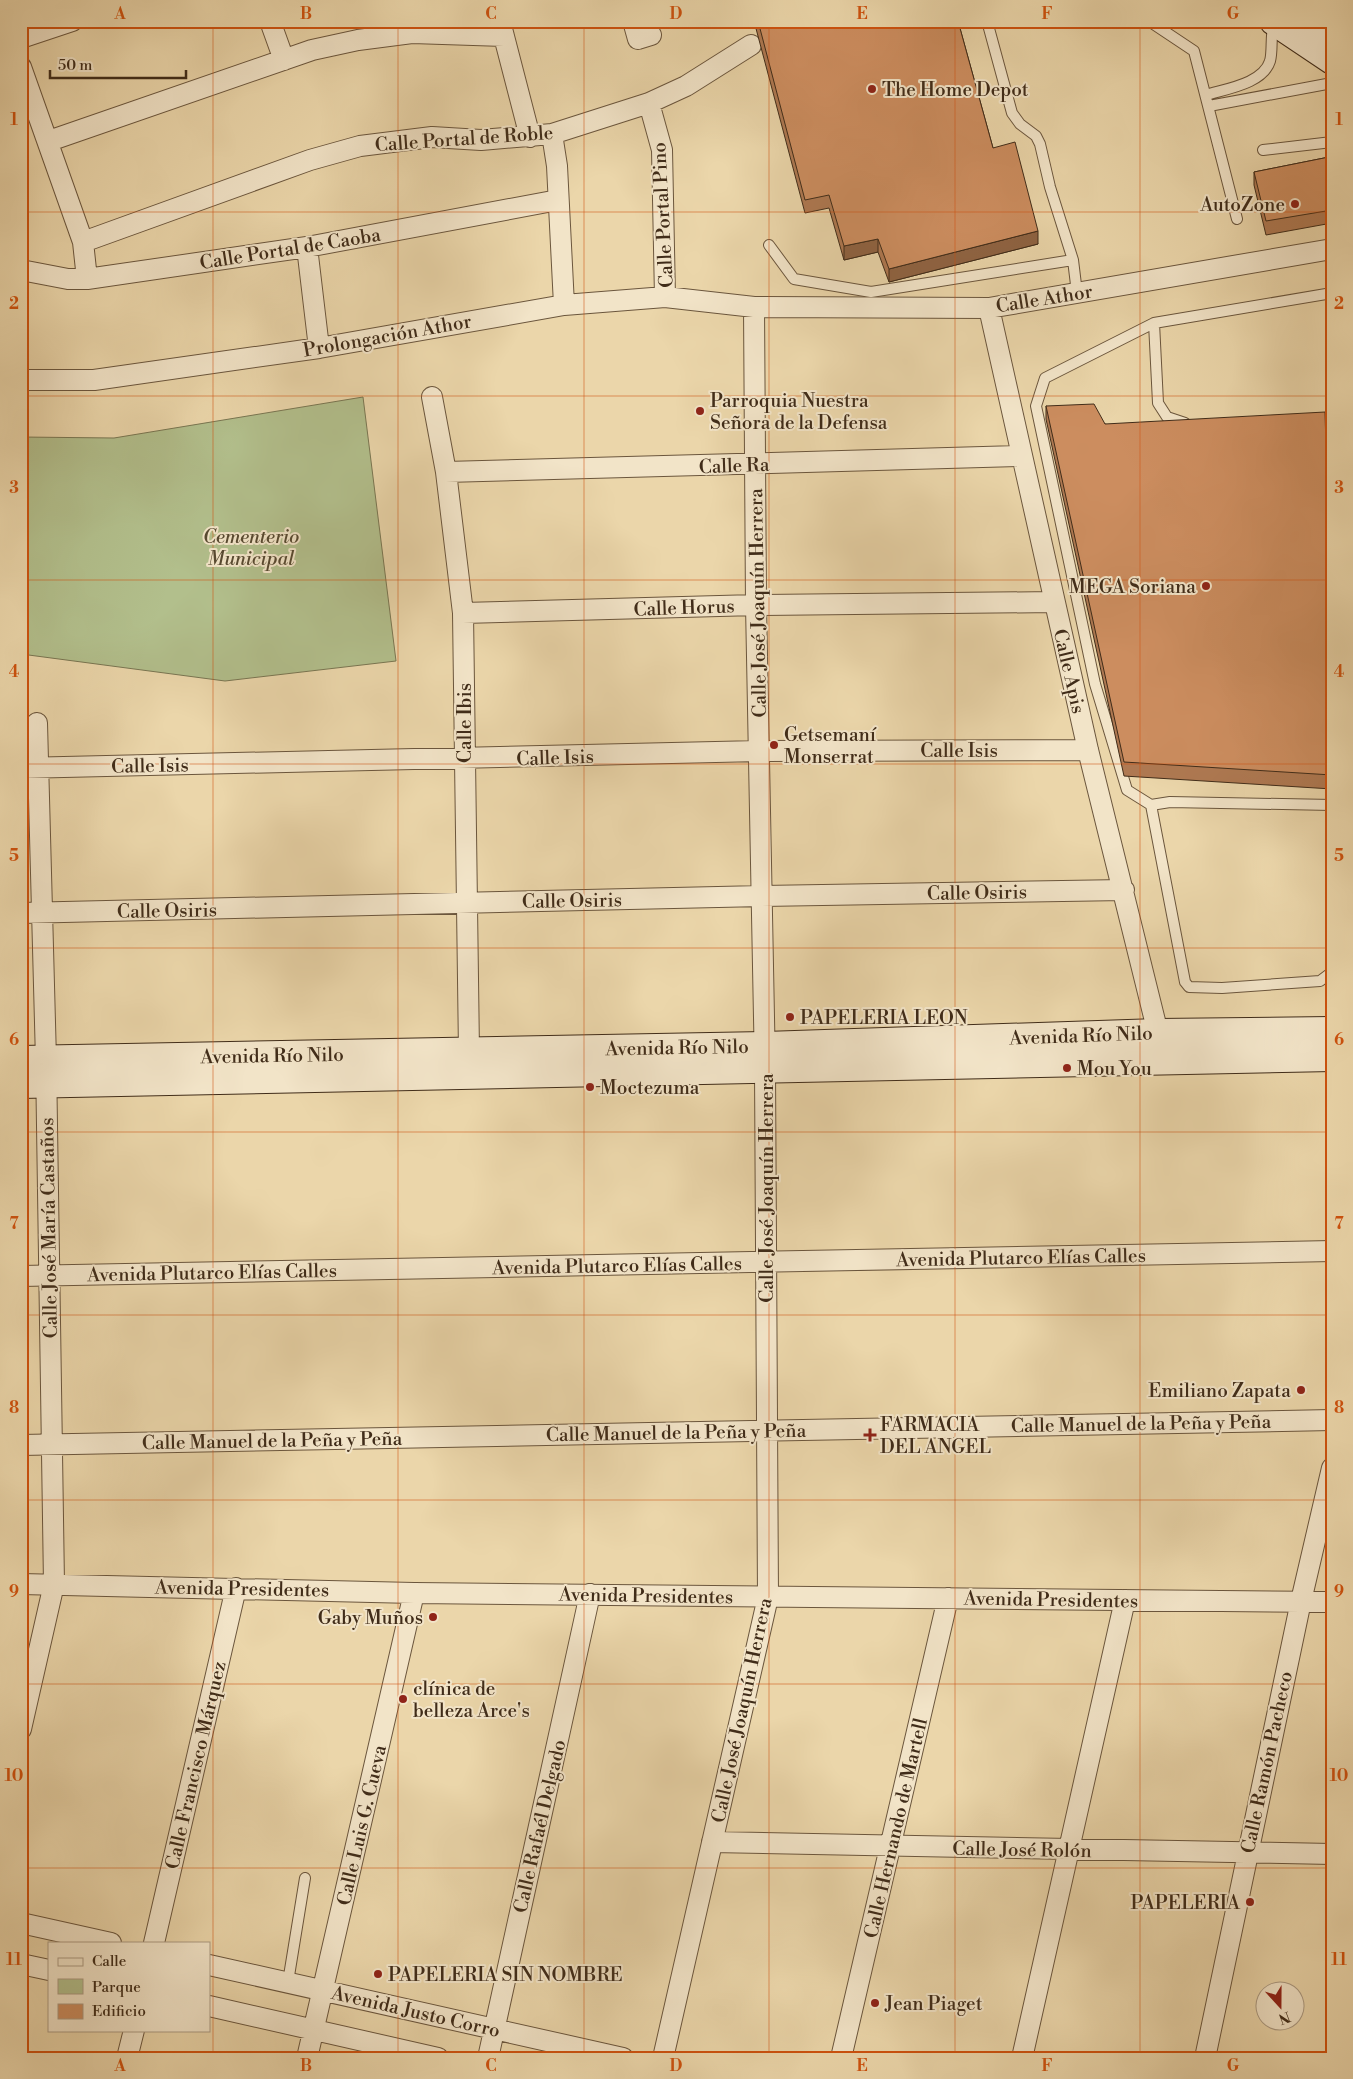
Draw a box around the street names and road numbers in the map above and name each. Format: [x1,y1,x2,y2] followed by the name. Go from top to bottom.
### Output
[374,121,554,157] street label: Calle Portal de Roble
[647,141,679,288] street label: Calle Portal Pino
[198,223,383,275] street label: Calle Portal de Caoba
[994,279,1094,318] street label: Calle Athor
[301,309,473,363] street label: Prolongación Athor
[698,453,770,479] street label: Calle Ra
[744,488,772,718] street label: Calle José Joaquín Herrera
[633,594,735,622] street label: Calle Horus
[1048,627,1090,716] street label: Calle Apis
[453,683,477,763] street label: Calle Ibis
[920,739,998,763] street label: Calle Isis
[516,745,594,771] street label: Calle Isis
[111,753,189,779] street label: Calle Isis
[927,880,1027,906] street label: Calle Osiris
[522,888,622,914] street label: Calle Osiris
[117,898,217,924] street label: Calle Osiris
[1008,1022,1153,1051] street label: Avenida Río Nilo
[604,1035,749,1061] street label: Avenida Río Nilo
[199,1043,344,1069] street label: Avenida Río Nilo
[755,1073,779,1303] street label: Calle José Joaquín Herrera
[35,1117,63,1339] street label: Calle José María Castaños
[895,1244,1146,1272] street label: Avenida Plutarco Elías Calles
[491,1252,742,1280] street label: Avenida Plutarco Elías Calles
[86,1259,337,1287] street label: Avenida Plutarco Elías Calles
[1011,1410,1272,1438] street label: Calle Manuel de la Peña y Peña
[546,1419,807,1447] street label: Calle Manuel de la Peña y Peña
[142,1427,403,1455] street label: Calle Manuel de la Peña y Peña
[154,1575,329,1603] street label: Avenida Presidentes
[558,1582,733,1610] street label: Avenida Presidentes
[963,1586,1138,1614] street label: Avenida Presidentes
[706,1595,778,1825] street label: Calle José Joaquín Herrera
[160,1659,232,1872] street label: Calle Francisco Márquez
[1236,1669,1298,1855] street label: Calle Ramón Pacheco
[859,1715,933,1941] street label: Calle Hernando de Martell
[508,1737,572,1915] street label: Calle Rafaél Delgado
[332,1742,392,1908] street label: Calle Luis G. Cueva
[952,1837,1092,1863] street label: Calle José Rolón
[328,1981,502,2043] street label: Avenida Justo Corro

